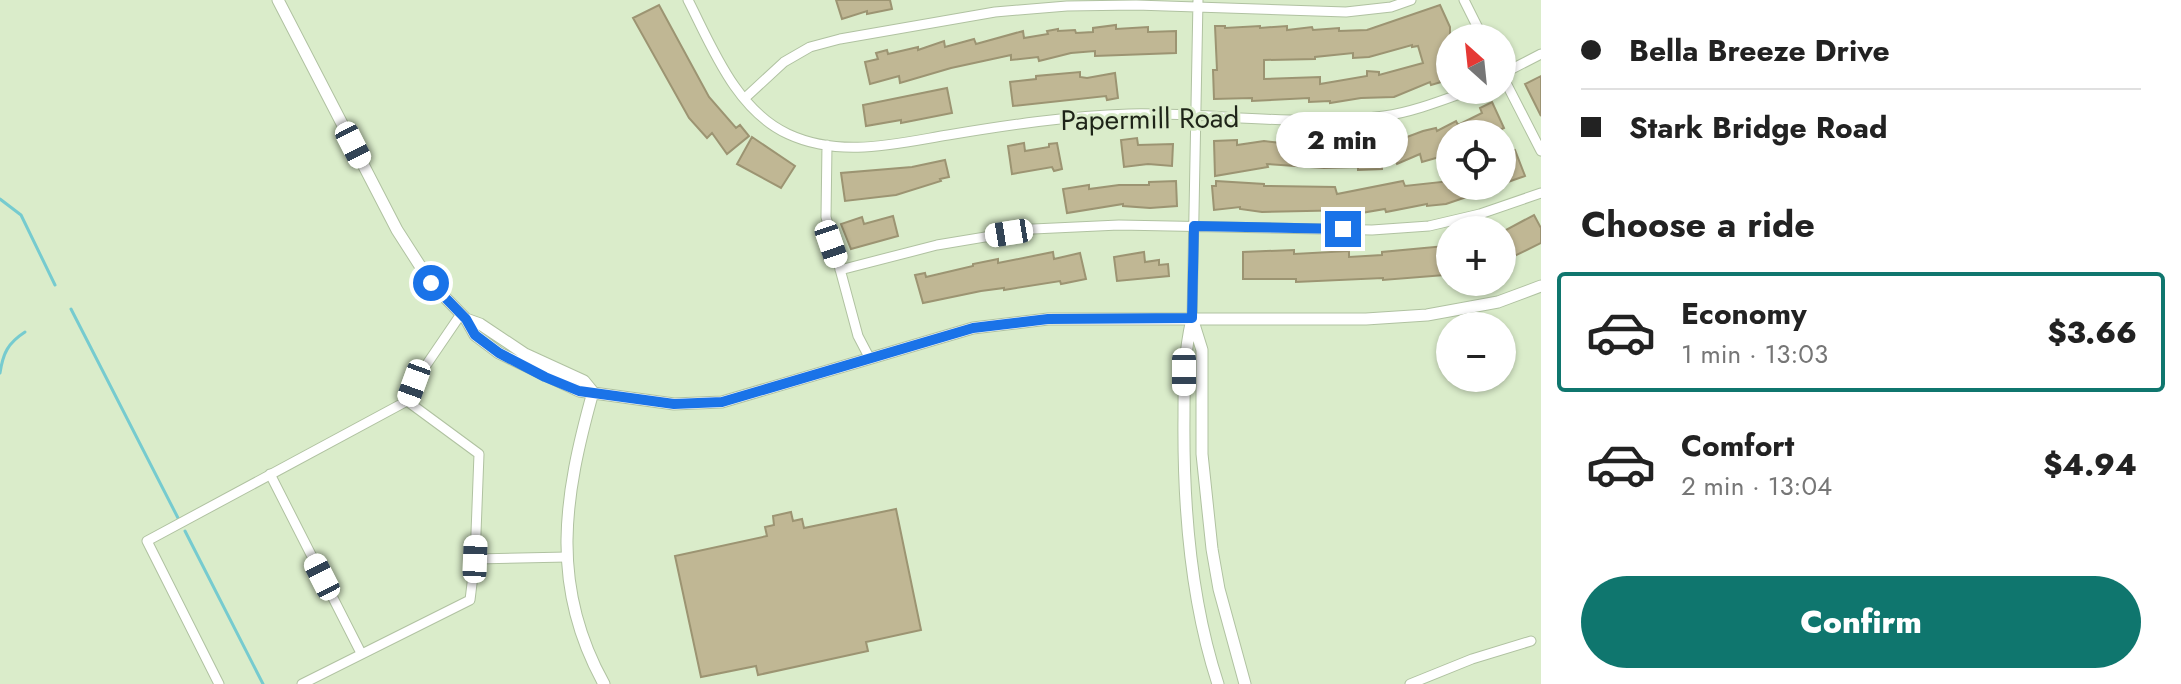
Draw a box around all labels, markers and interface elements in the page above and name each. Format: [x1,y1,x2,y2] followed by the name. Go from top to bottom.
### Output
[1436,24,1516,104] north arrow
[1436,24,1516,392] map controls
[1629,29,1890,72] text: Bella Breeze Drive
[1060,97,1240,141] street label: Papermill Road
[1629,106,1887,149] text: Stark Bridge Road
[1277,113,1409,169] callout: 2 min
[331,118,375,172] car
[1436,120,1516,200] button: locate
[1307,121,1377,159] text: 2 min
[1581,198,1815,250] text: Choose a ride
[1325,211,1361,247] route end
[1436,216,1516,296] button: +
[812,217,850,271] car
[983,217,1035,249] car
[413,265,449,301] route start
[1681,292,1807,335] text: Economy
[1585,296,1657,368] icon: car
[2047,311,2137,354] text: $3.66
[1436,312,1516,392] button: −
[1681,335,1828,373] text: 1 min · 13:03
[1172,348,1196,396] car
[395,356,433,410] car
[1681,424,1794,467] text: Comfort
[1585,428,1657,500] icon: car
[2043,443,2137,486] text: $4.94
[1681,467,1832,505] text: 2 min · 13:04
[462,535,488,583] car
[300,550,344,604] car
[1581,576,2141,668] button: Confirm

